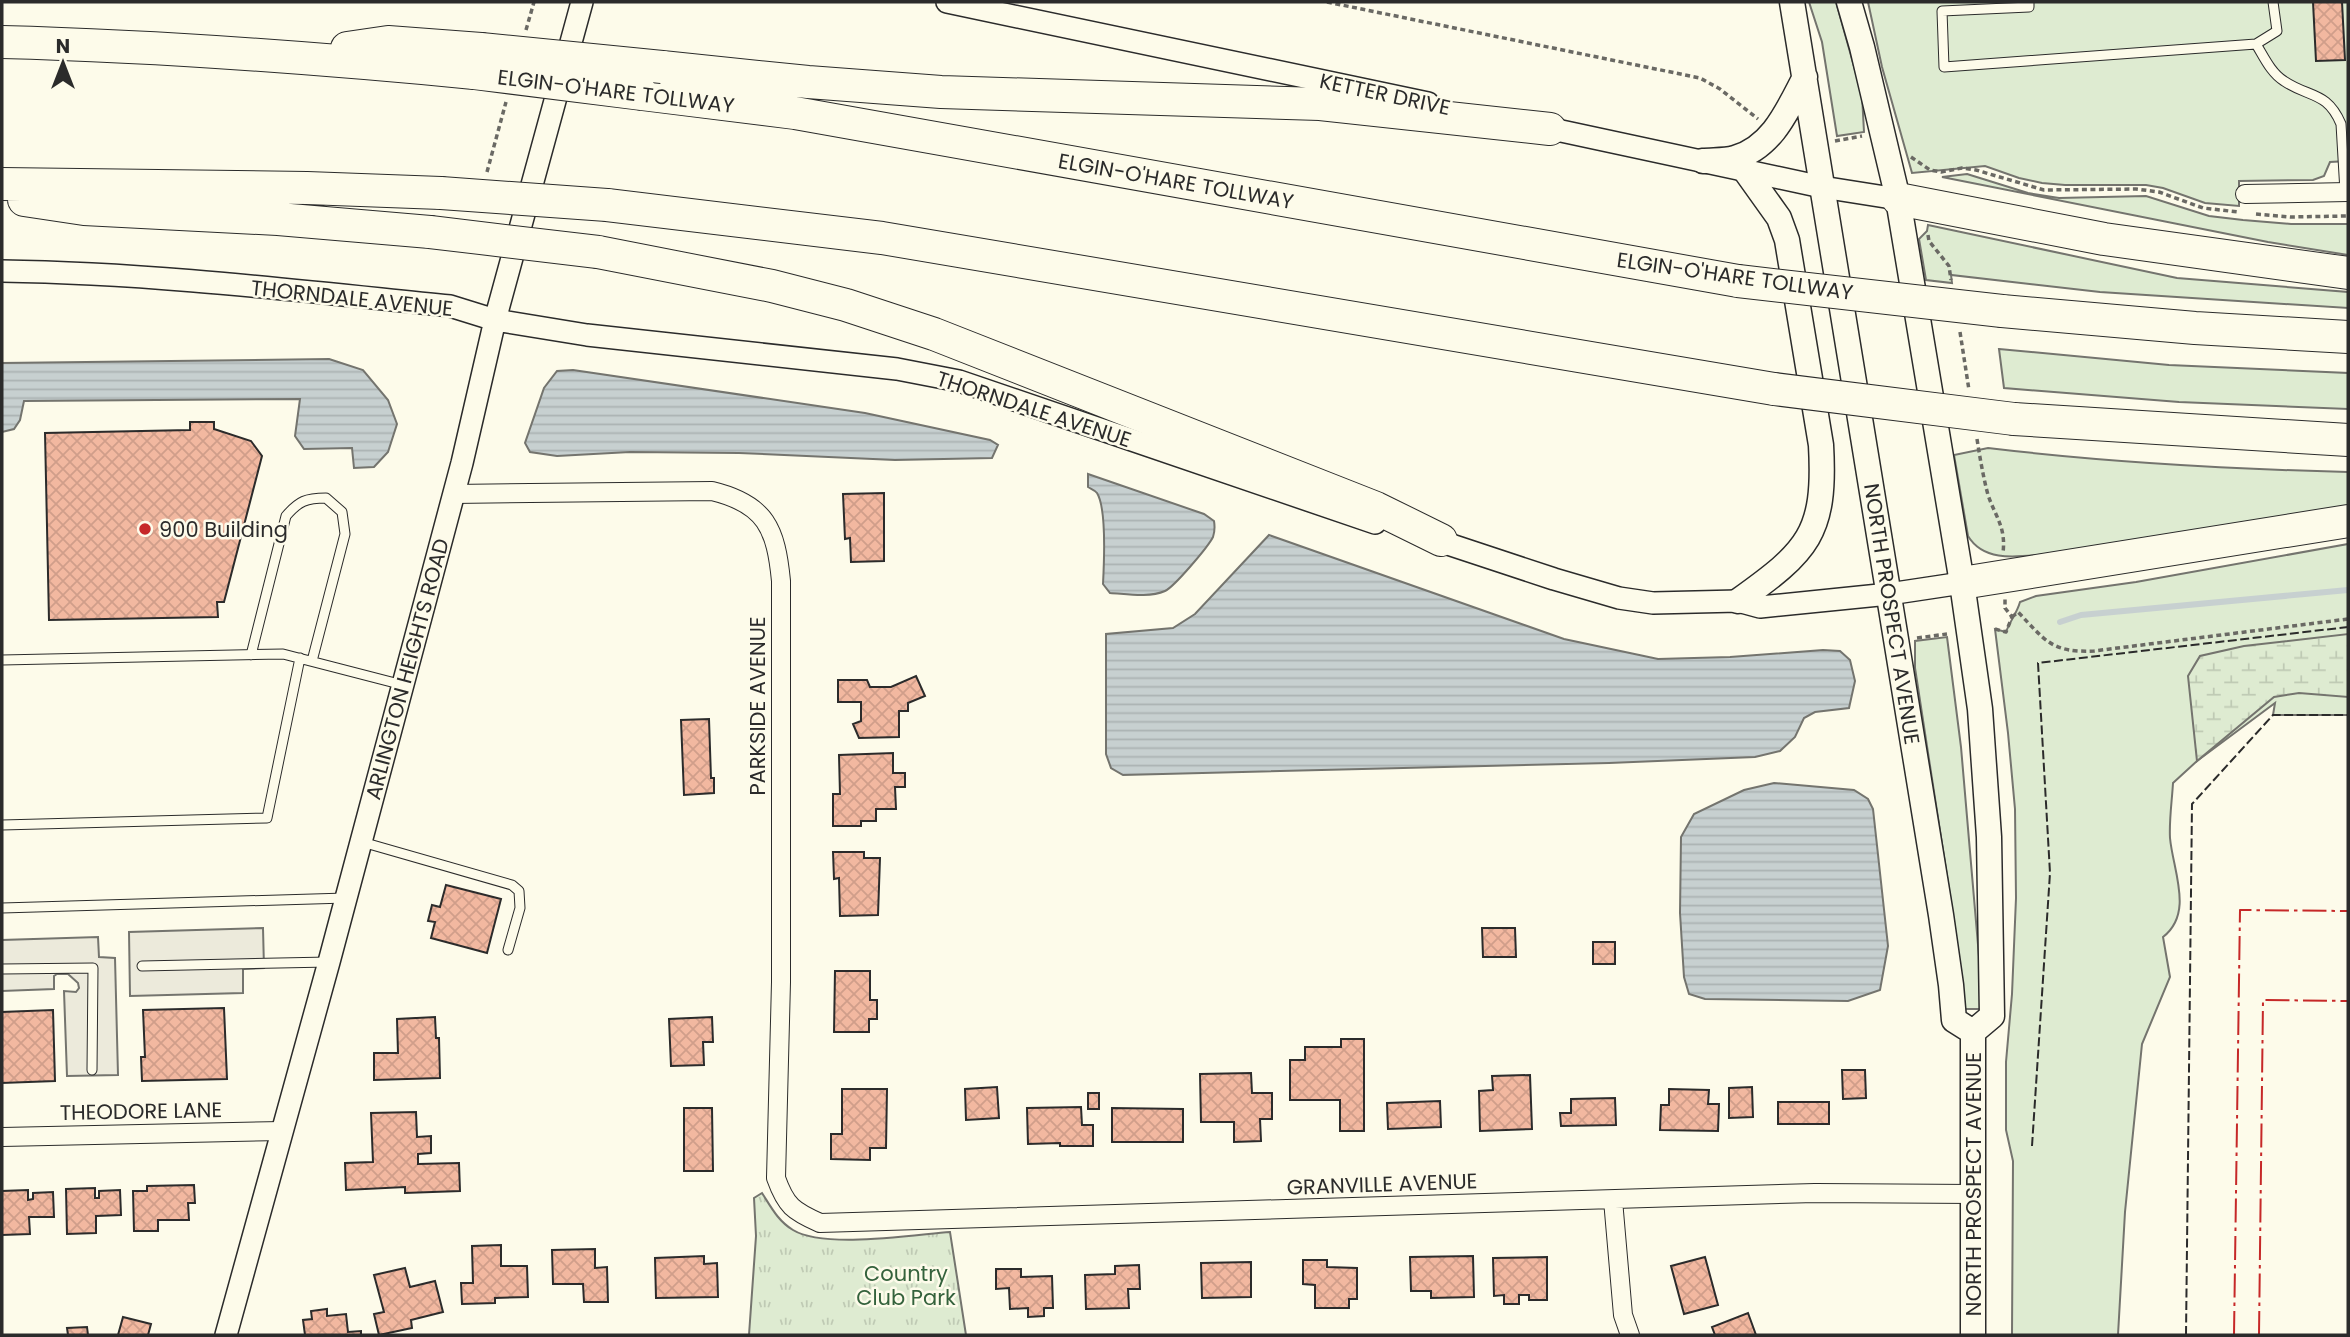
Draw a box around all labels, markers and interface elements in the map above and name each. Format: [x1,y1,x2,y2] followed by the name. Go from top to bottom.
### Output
[28,28,98,98] north arrow
[56,33,70,60] text: N
[496,62,736,120] street label: ELGIN-O'HARE TOLLWAY
[1317,66,1453,122] street label: KETTER DRIVE
[1056,146,1296,216] street label: ELGIN-O'HARE TOLLWAY
[1615,245,1855,307] street label: ELGIN-O'HARE TOLLWAY
[249,273,455,323] street label: THORNDALE AVENUE
[933,364,1135,454] street label: THORNDALE AVENUE
[1857,481,1927,747] street label: NORTH PROSPECT AVENUE
[159,515,288,544] place label: 900 Building
[137,521,153,537] marker: 900 Building
[358,535,456,803] street label: ARLINGTON HEIGHTS ROAD
[743,616,772,796] street label: PARKSIDE AVENUE
[1959,1052,1988,1316] street label: NORTH PROSPECT AVENUE
[60,1095,222,1127] street label: THEODORE LANE
[1286,1166,1478,1202] street label: GRANVILLE AVENUE
[856,1259,956,1312] park label: Country Club Park

